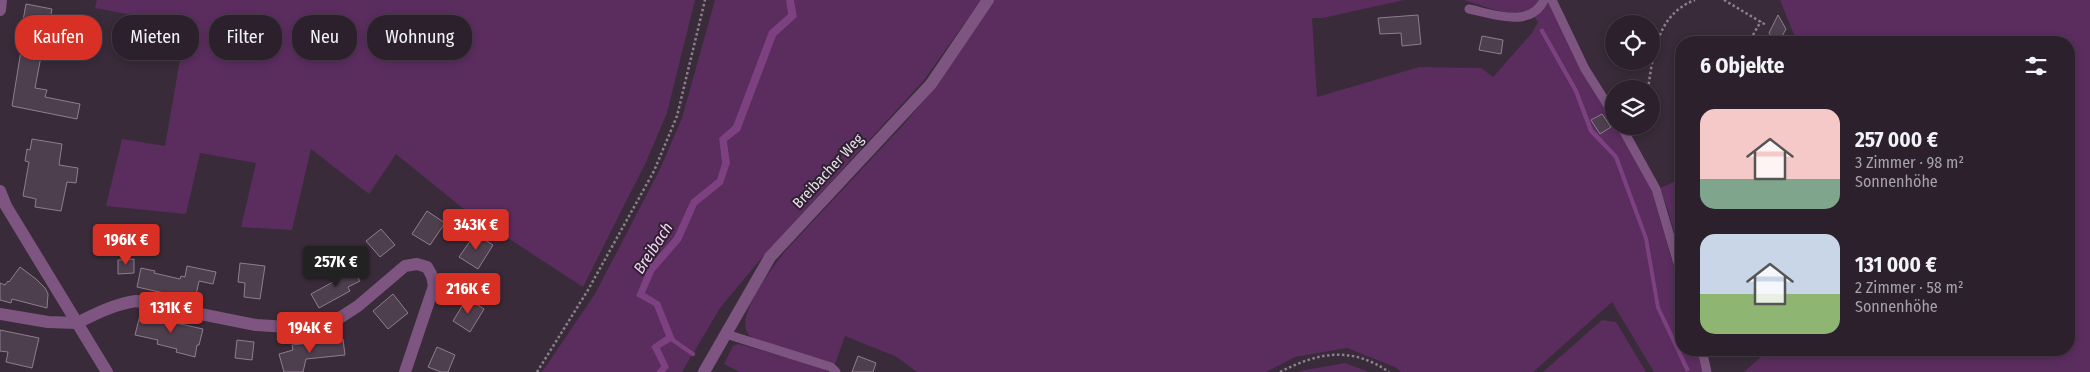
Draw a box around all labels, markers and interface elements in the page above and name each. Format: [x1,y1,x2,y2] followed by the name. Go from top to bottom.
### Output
[15,15,102,60] chip: Kaufen
[112,15,199,60] chip: Mieten
[209,15,282,60] chip: Filter
[292,15,357,60] chip: Neu
[367,15,472,60] chip: Wohnung
[1605,15,1660,135] map controls
[1605,15,1660,70] button: locate
[2022,52,2050,80] icon: filters
[1700,53,1784,79] text: 6 Objekte
[1605,80,1660,135] button: layers
[1855,127,1938,153] text: 257 000 €
[1740,129,1800,189] icon: home
[789,130,867,212] street label: Breibacher Weg
[1855,153,1964,172] text: 3 Zimmer · 98 m²
[1855,172,1938,191] text: Sonnenhöhe
[435,208,517,251] pin: 343K €
[454,215,498,234] text: 343K €
[629,219,677,277] water label: Breibach
[85,224,167,266] pin: 196K €
[104,230,148,249] text: 196K €
[295,246,377,288] pin: 257K €
[315,252,357,271] text: 257K €
[1855,252,1937,278] text: 131 000 €
[1740,254,1800,314] icon: home
[427,272,509,315] pin: 216K €
[1855,278,1964,297] text: 2 Zimmer · 58 m²
[446,279,490,298] text: 216K €
[130,292,212,334] pin: 131K €
[1855,297,1938,316] text: Sonnenhöhe
[150,298,192,317] text: 131K €
[269,312,351,354] pin: 194K €
[288,318,332,337] text: 194K €

